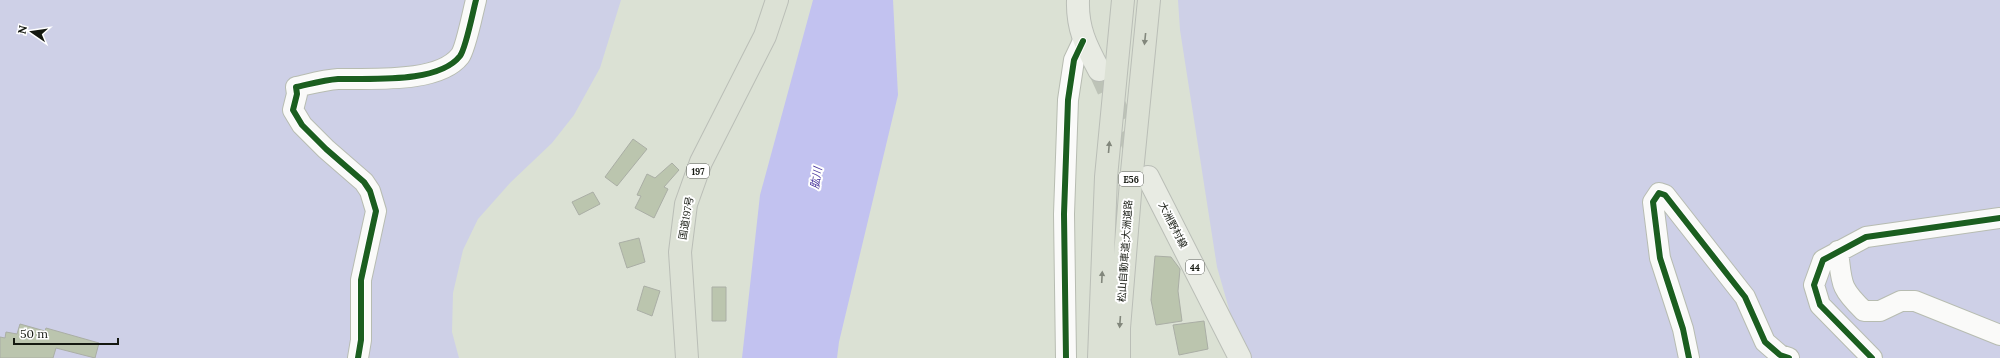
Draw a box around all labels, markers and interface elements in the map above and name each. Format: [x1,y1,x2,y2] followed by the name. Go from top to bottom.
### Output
[12,12,52,52] north arrow
[14,24,30,35] text: N
[1142,33,1148,45] one-way arrow
[1106,141,1112,153] one-way arrow
[687,164,709,178] road number: 197
[807,165,825,190] water label: 肱川
[1119,172,1143,186] road number: E56
[676,195,696,241] street label: 国道197号
[1115,199,1135,303] street label: 松山自動車道;大洲道路
[1156,200,1190,250] street label: 大洲野村線
[1186,260,1204,274] road number: 44
[1098,271,1105,283] one-way arrow
[1116,316,1123,328] one-way arrow
[14,320,118,346] scale bar
[20,326,48,341] text: 50 m

